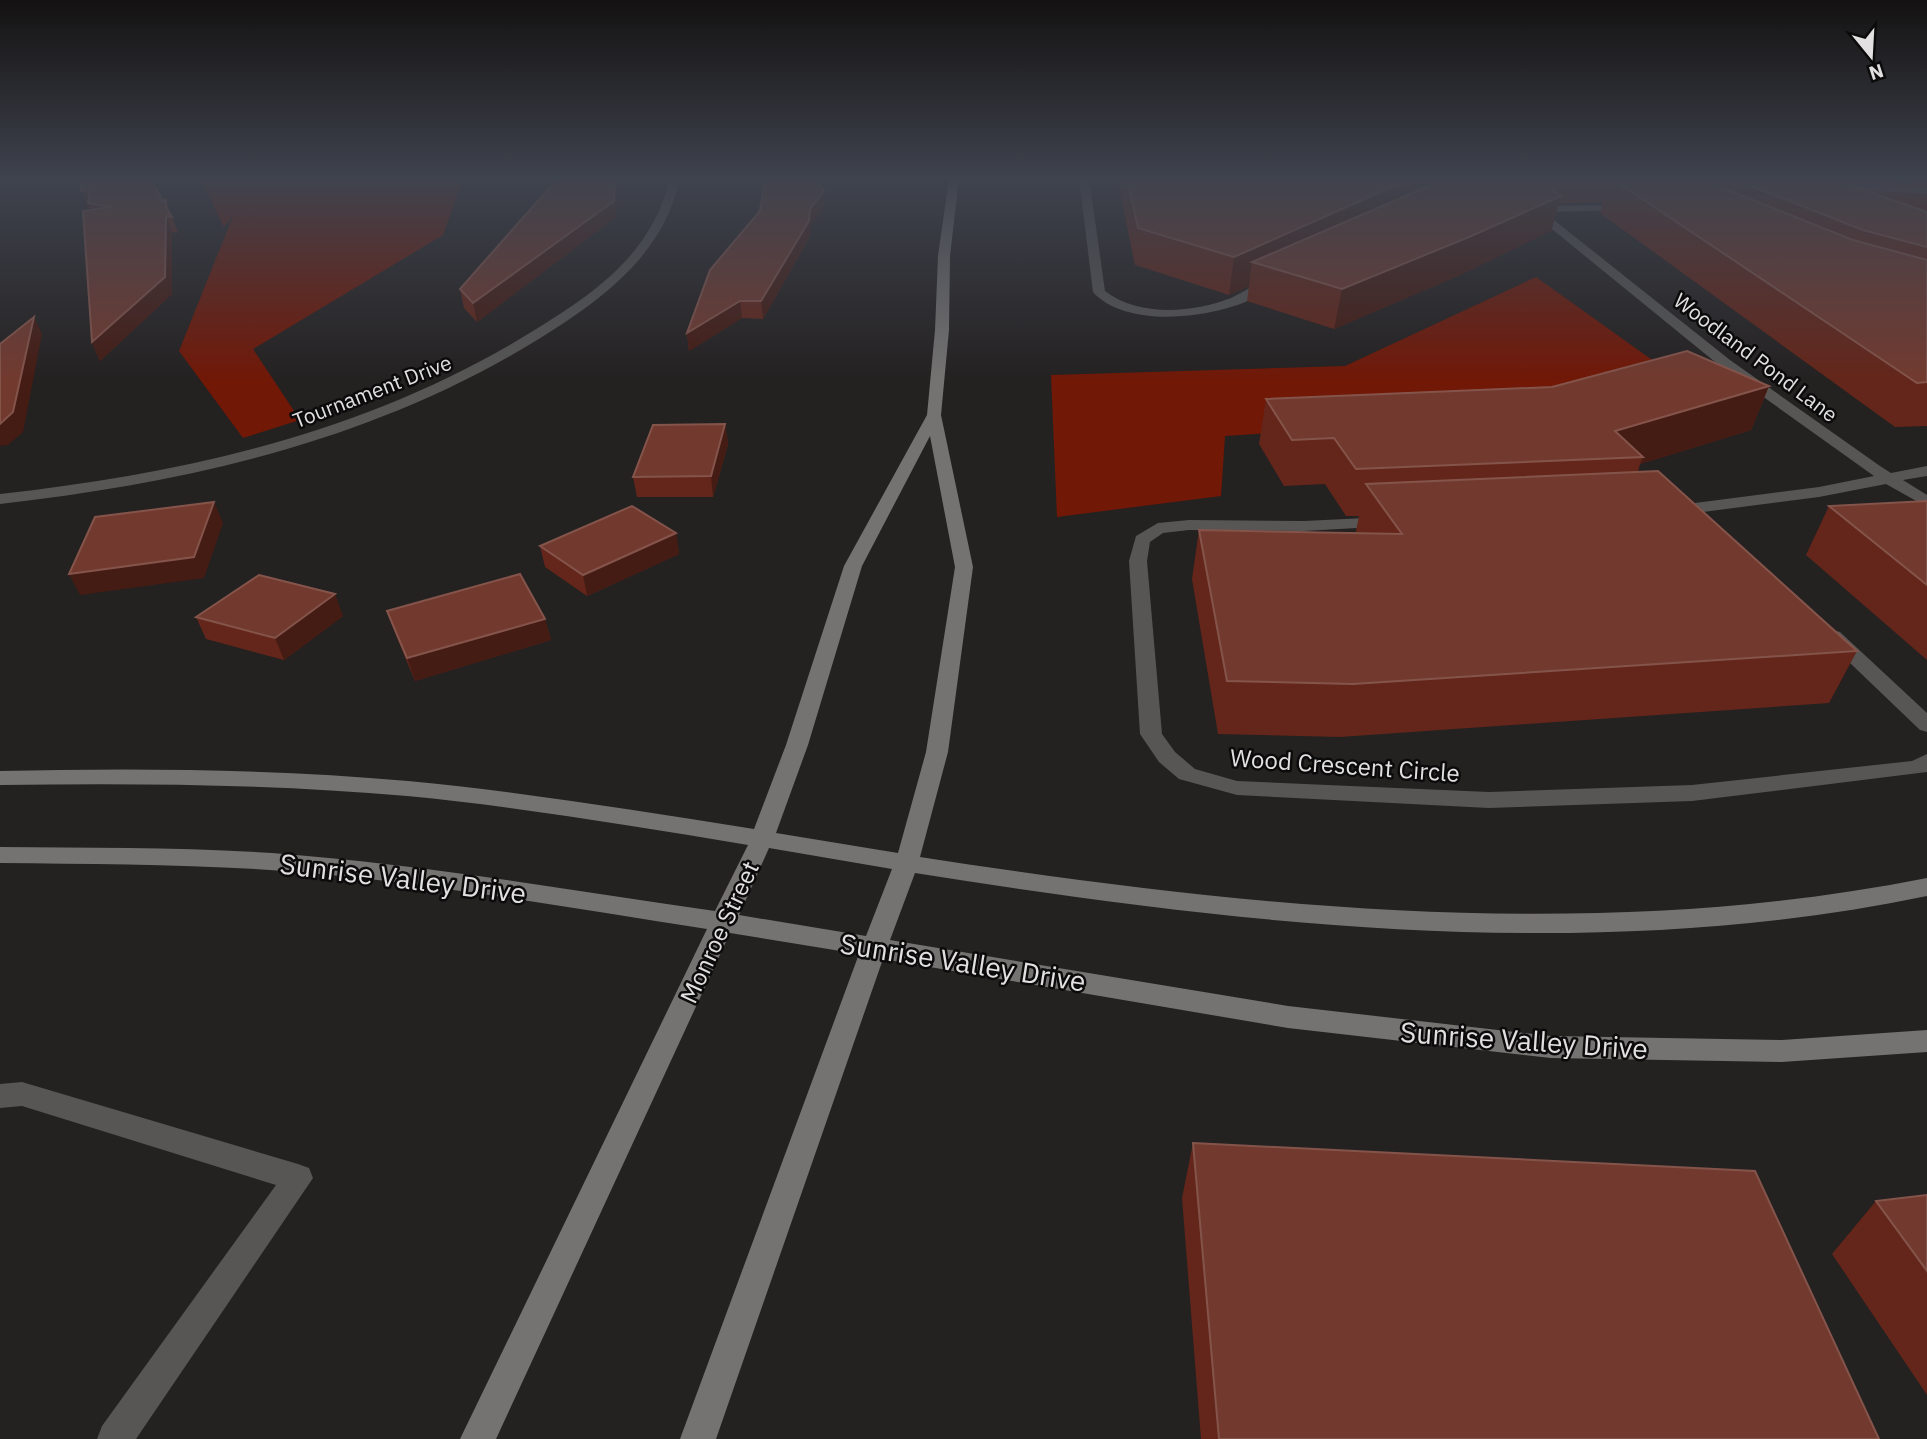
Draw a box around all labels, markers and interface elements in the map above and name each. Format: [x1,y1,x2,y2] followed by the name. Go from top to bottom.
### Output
[1836,21,1906,91] north arrow
[1866,59,1887,86] text: N
[1668,286,1844,428] street label: Woodland Pond Lane
[289,348,455,434] street label: Tournament Drive
[1229,741,1461,789] street label: Wood Crescent Circle
[278,845,528,911] street label: Sunrise Valley Drive
[672,856,766,1008] street label: Monroe Street
[838,924,1088,1000] street label: Sunrise Valley Drive
[1399,1013,1649,1067] street label: Sunrise Valley Drive

